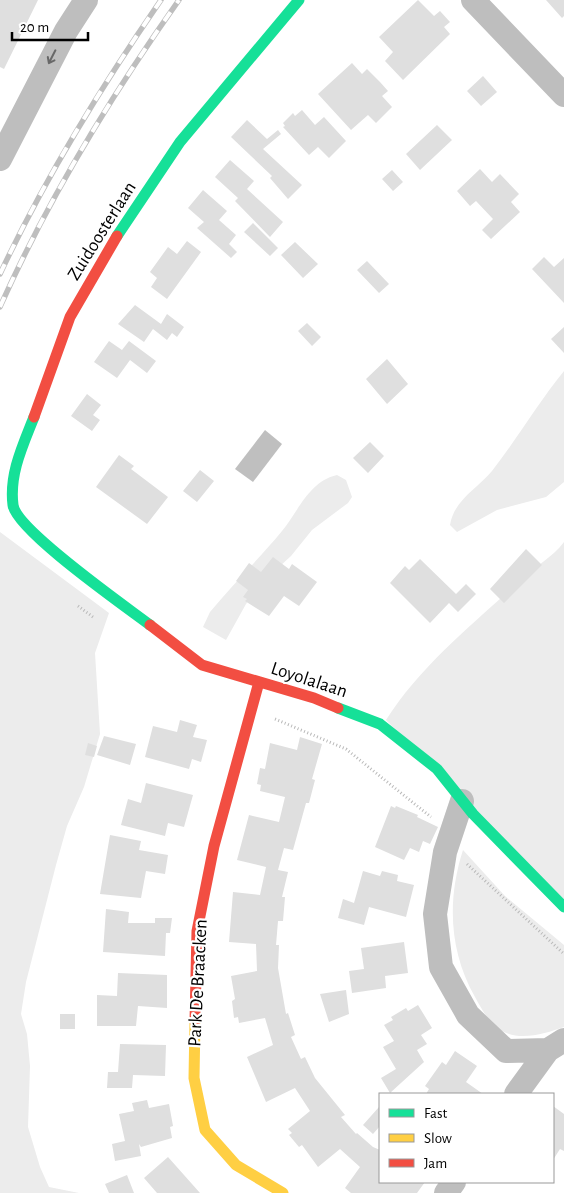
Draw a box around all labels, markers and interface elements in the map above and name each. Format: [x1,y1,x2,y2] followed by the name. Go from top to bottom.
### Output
[12,10,89,42] scale bar
[20,20,49,35] text: 20 m
[47,49,56,64] one-way arrow
[64,178,140,284] street label: Zuidoosterlaan
[268,659,350,701] street label: Loyolalaan
[185,919,211,1047] street label: Park De Braacken
[379,1093,554,1183] legend
[424,1106,448,1121] text: Fast
[424,1131,452,1146] text: Slow
[424,1156,447,1171] text: Jam

